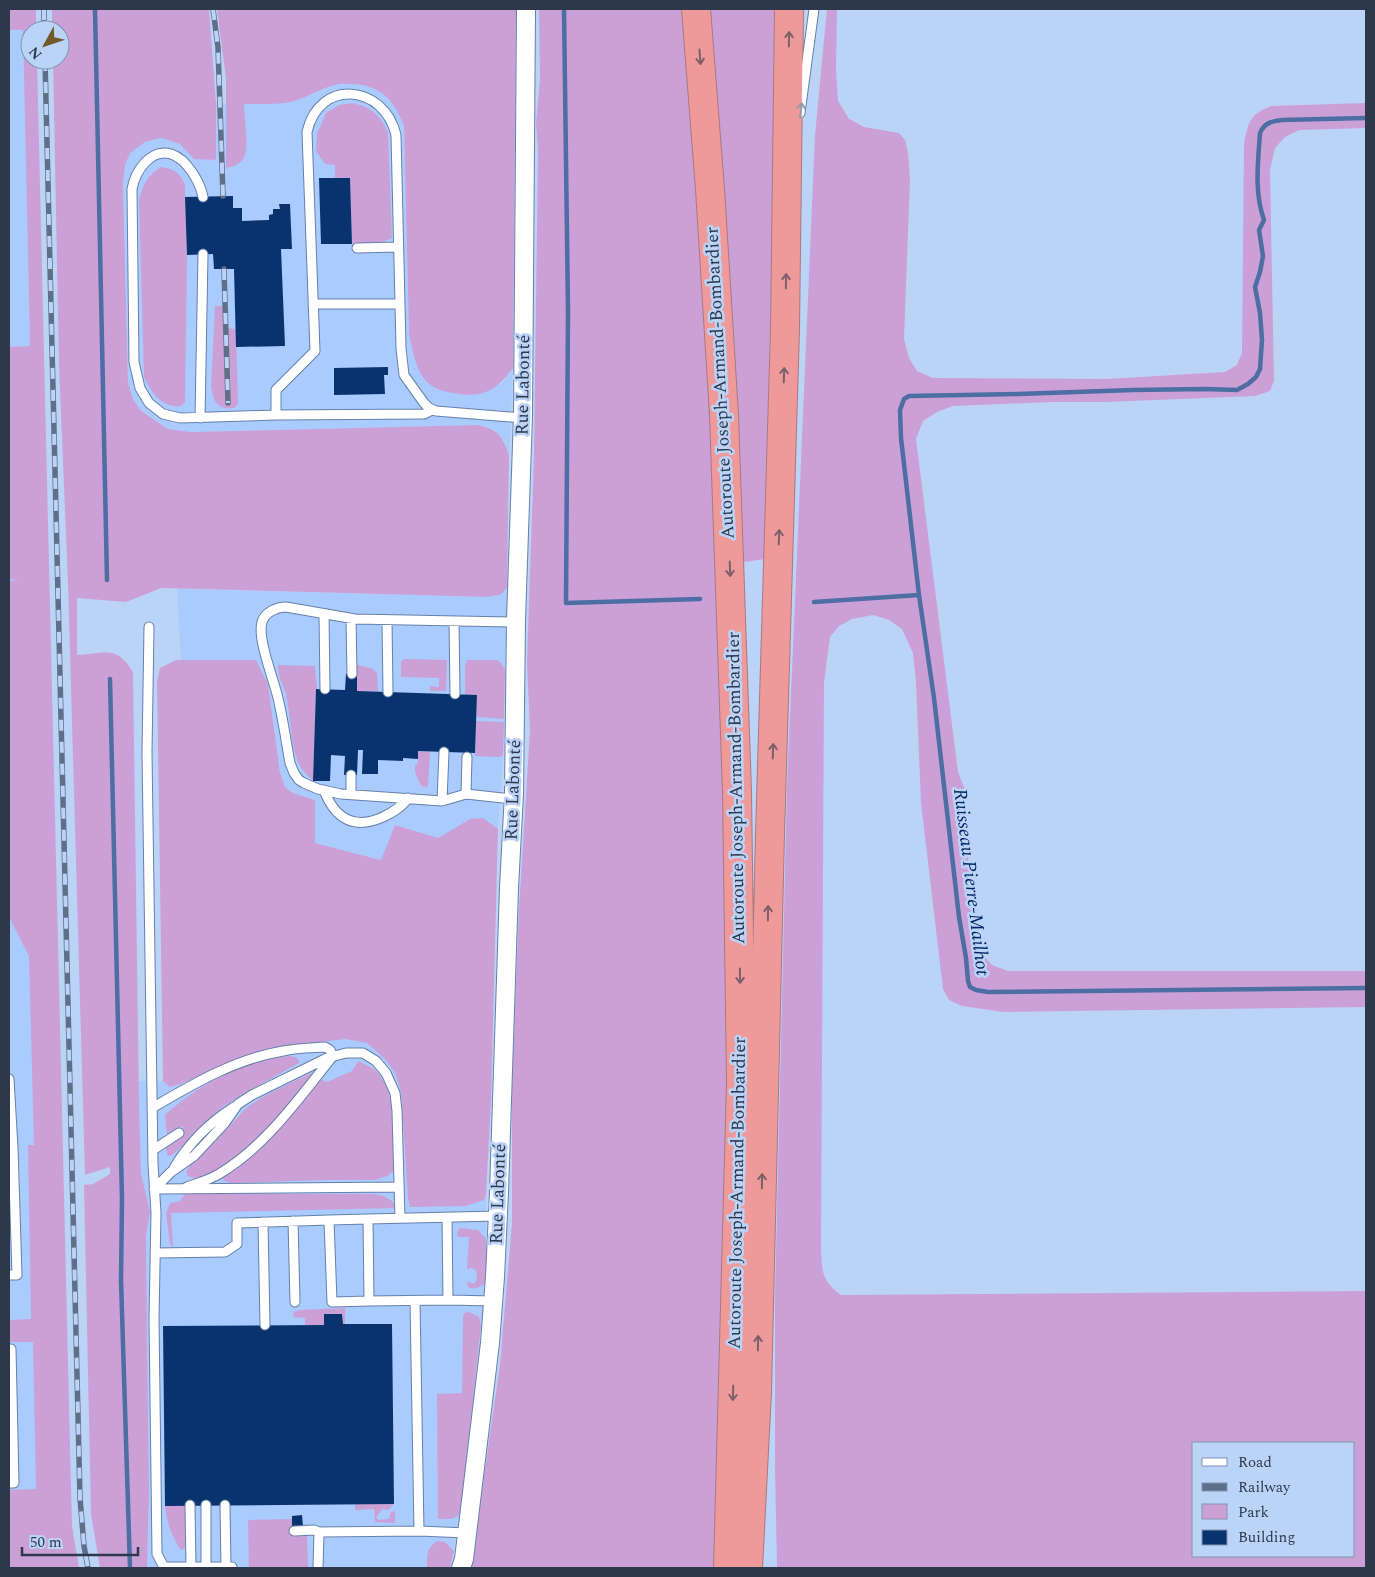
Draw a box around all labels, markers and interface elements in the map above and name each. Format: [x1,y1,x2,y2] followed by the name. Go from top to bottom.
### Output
[20,20,70,70] north arrow
[784,31,794,48] one-way arrow
[24,42,47,64] text: N
[695,49,705,65] one-way arrow
[796,102,806,118] one-way arrow
[698,226,742,540] street label: Autoroute Joseph-Armand-Bombardier
[781,273,791,289] one-way arrow
[509,334,537,436] street label: Rue Labonté
[779,367,788,383] one-way arrow
[774,530,784,546] one-way arrow
[725,560,735,577] one-way arrow
[720,632,752,944] street label: Autoroute Joseph-Armand-Bombardier
[498,739,528,841] street label: Rue Labonté
[768,743,777,759] one-way arrow
[945,787,997,978] water label: Ruisseau Pierre-Mailhot
[763,905,773,922] one-way arrow
[735,968,745,984] one-way arrow
[721,1037,753,1349] street label: Autoroute Joseph-Armand-Bombardier
[483,1143,513,1245] street label: Rue Labonté
[757,1173,767,1189] one-way arrow
[754,1335,763,1351] one-way arrow
[728,1385,738,1401] one-way arrow
[1192,1442,1355,1557] legend
[1238,1451,1272,1474] text: Road
[1238,1476,1291,1499] text: Railway
[1238,1501,1269,1524] text: Park
[22,1524,139,1556] scale bar
[1238,1526,1295,1549] text: Building
[30,1531,62,1554] text: 50 m

